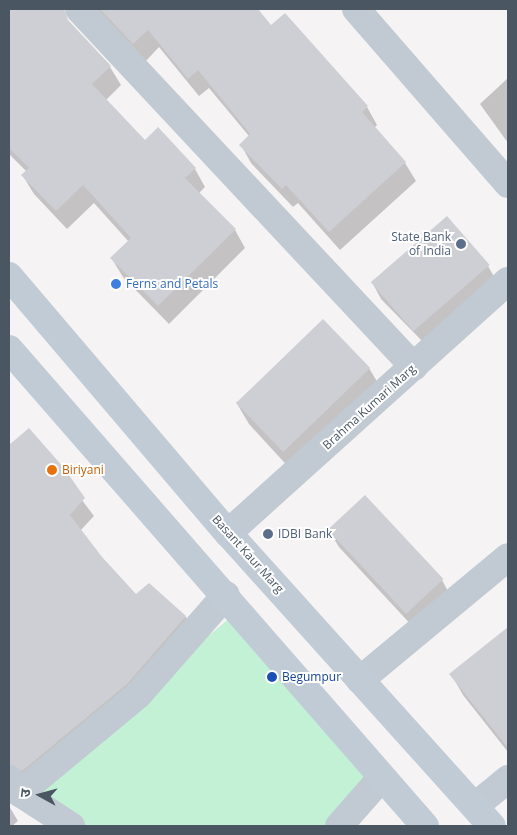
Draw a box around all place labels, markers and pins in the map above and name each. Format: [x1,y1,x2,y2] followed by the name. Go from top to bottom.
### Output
[391,230,451,258] place label: State Bank of India
[455,238,467,250] marker: State Bank of India
[126,277,218,291] place label: Ferns and Petals
[110,278,122,290] marker: Ferns and Petals
[62,463,104,477] place label: Biriyani
[46,464,58,476] marker: Biriyani
[278,527,332,541] place label: IDBI Bank
[262,528,274,540] marker: IDBI Bank
[282,670,341,684] place label: Begumpur
[266,671,278,683] marker: Begumpur

